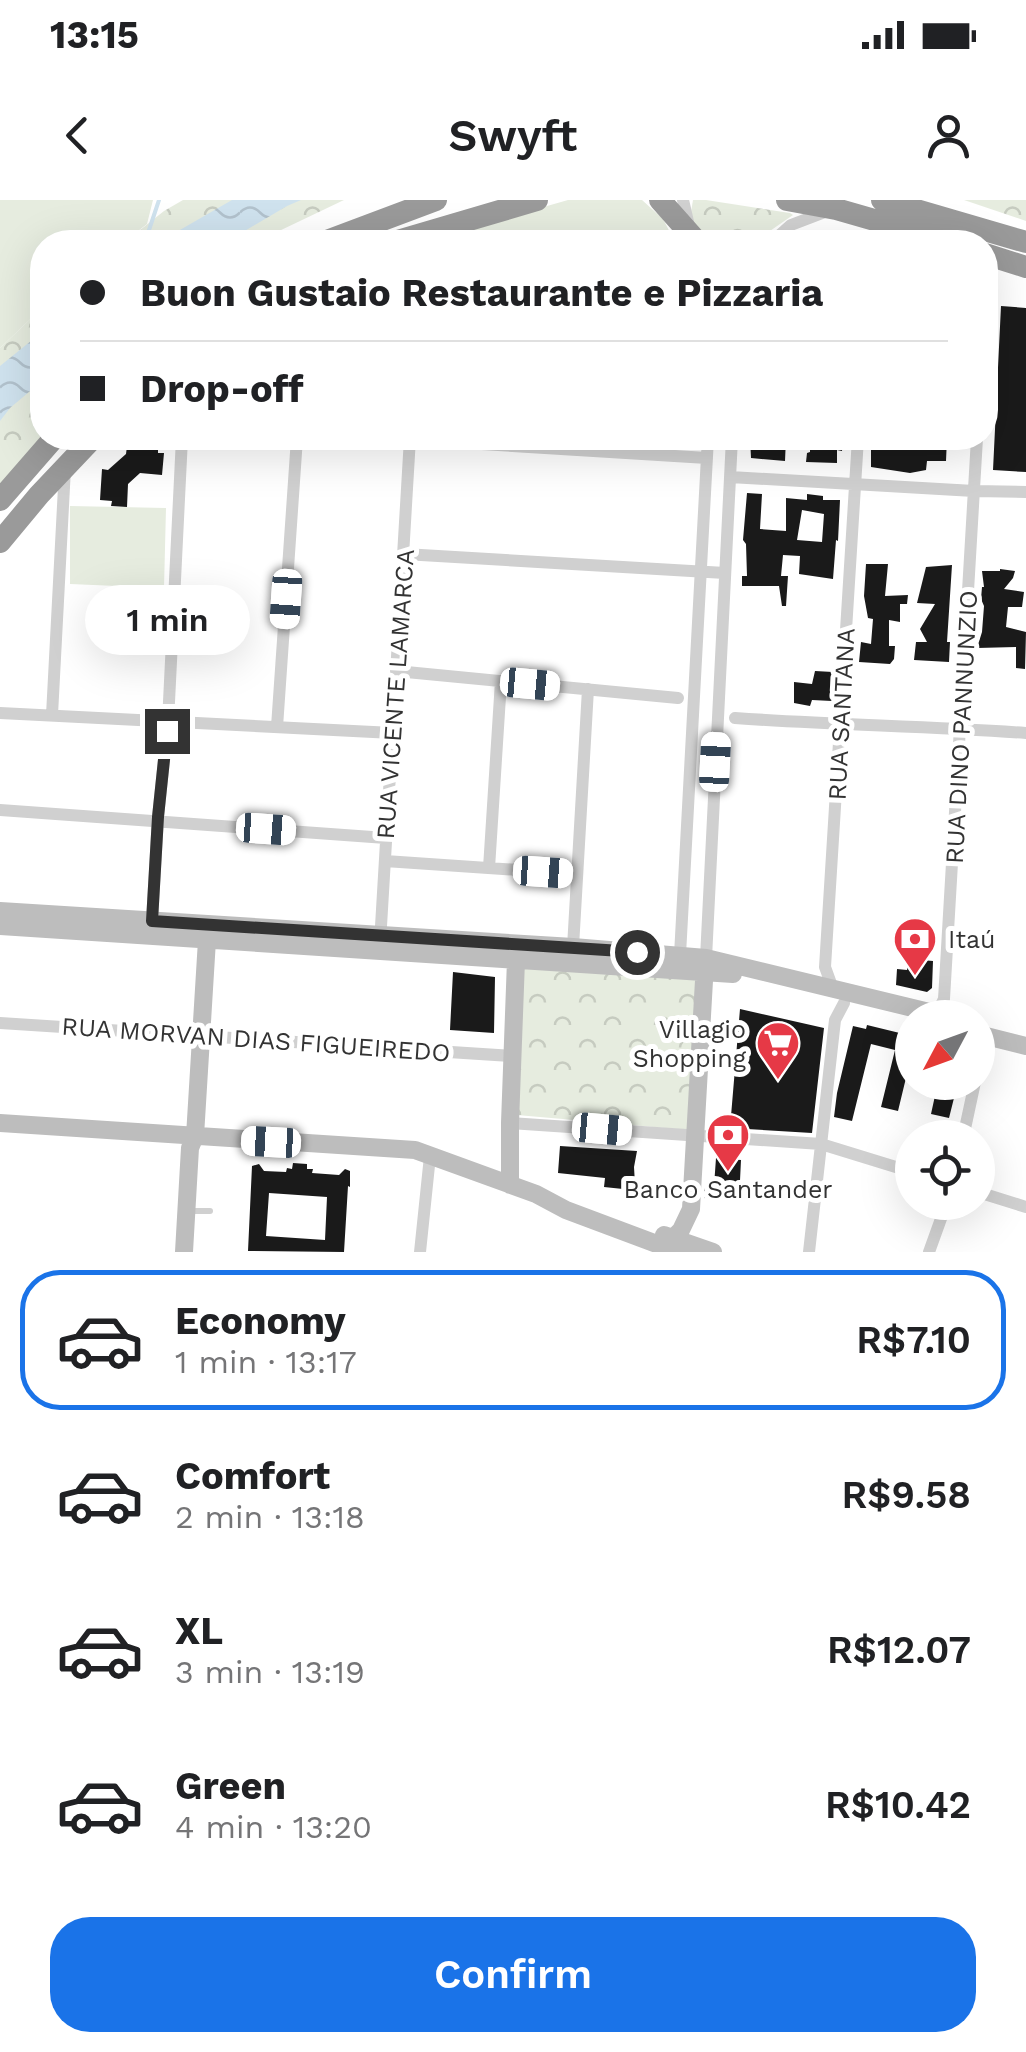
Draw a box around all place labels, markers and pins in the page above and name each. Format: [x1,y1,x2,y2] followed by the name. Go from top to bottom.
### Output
[892,916,938,977] bank icon: Itaú
[948,925,995,954] place label: Itaú
[633,1015,747,1073] place label: Villagio Shopping
[755,1020,801,1081] supermarket icon: Villagio Shopping
[705,1112,751,1173] bank icon: Banco Santander
[623,1175,833,1204] place label: Banco Santander

